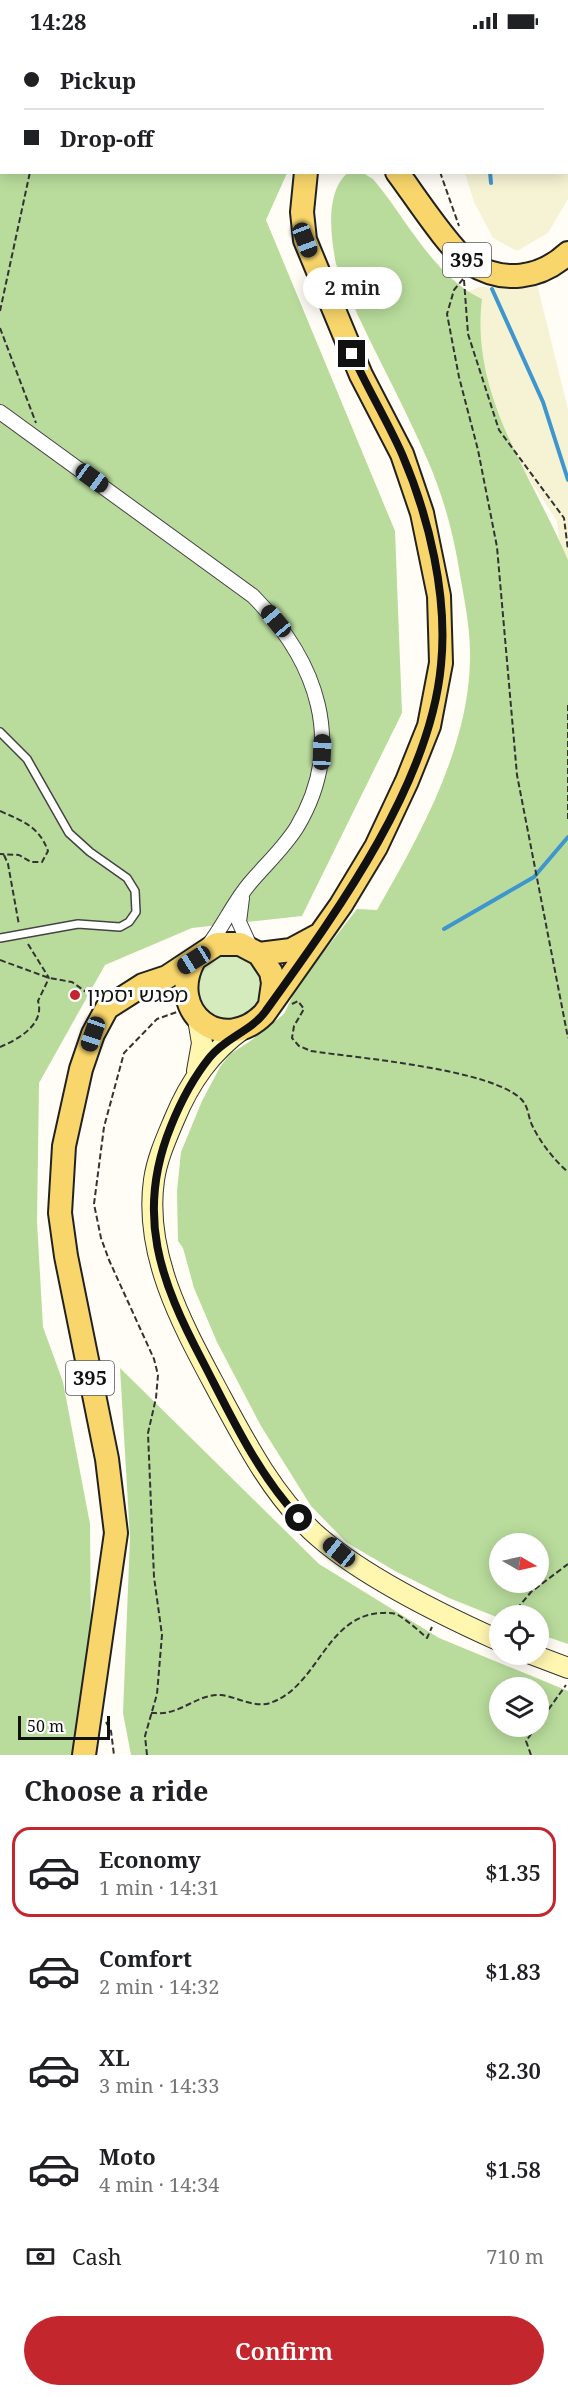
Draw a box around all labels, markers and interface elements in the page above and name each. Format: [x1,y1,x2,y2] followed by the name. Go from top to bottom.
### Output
[30,6,86,36] text: 14:28
[60,65,136,95] text: Pickup
[60,123,153,153] text: Drop-off
[290,220,320,260] car
[443,243,491,277] road number: 395
[302,267,401,309] callout: 2 min
[325,274,380,301] text: 2 min
[338,340,365,367] route end
[72,460,112,496] car
[258,601,294,641] car
[312,734,332,770] car
[174,943,214,977] car
[87,980,188,1008] place label: מפגש יסמין
[68,988,82,1002] marker: מפגש יסמין
[79,1014,107,1054] car
[66,1361,114,1395] road number: 395
[285,1504,312,1531] route start
[489,1533,549,1593] north arrow
[489,1533,549,1737] map controls
[319,1534,359,1570] car
[489,1605,549,1665] button: locate
[489,1677,549,1737] button: layers
[18,1713,110,1740] scale bar
[27,1715,64,1737] text: 50 m
[24,1772,209,1809] text: Choose a ride
[99,1844,201,1874] text: Economy
[27,1845,81,1899] icon: car
[485,1857,541,1887] text: $1.35
[99,1874,219,1901] text: 1 min · 14:31
[99,1943,192,1973] text: Comfort
[27,1944,81,1998] icon: car
[485,1956,541,1986] text: $1.83
[99,1973,219,2000] text: 2 min · 14:32
[99,2042,130,2072] text: XL
[27,2043,81,2097] icon: car
[485,2055,541,2085] text: $2.30
[99,2072,219,2099] text: 3 min · 14:33
[99,2141,156,2171] text: Moto
[27,2142,81,2196] icon: car
[485,2154,541,2184] text: $1.58
[99,2171,219,2198] text: 4 min · 14:34
[24,2240,57,2273] icon: cash
[72,2241,122,2271] text: Cash
[486,2243,544,2270] text: 710 m
[24,2316,544,2385] button: Confirm

